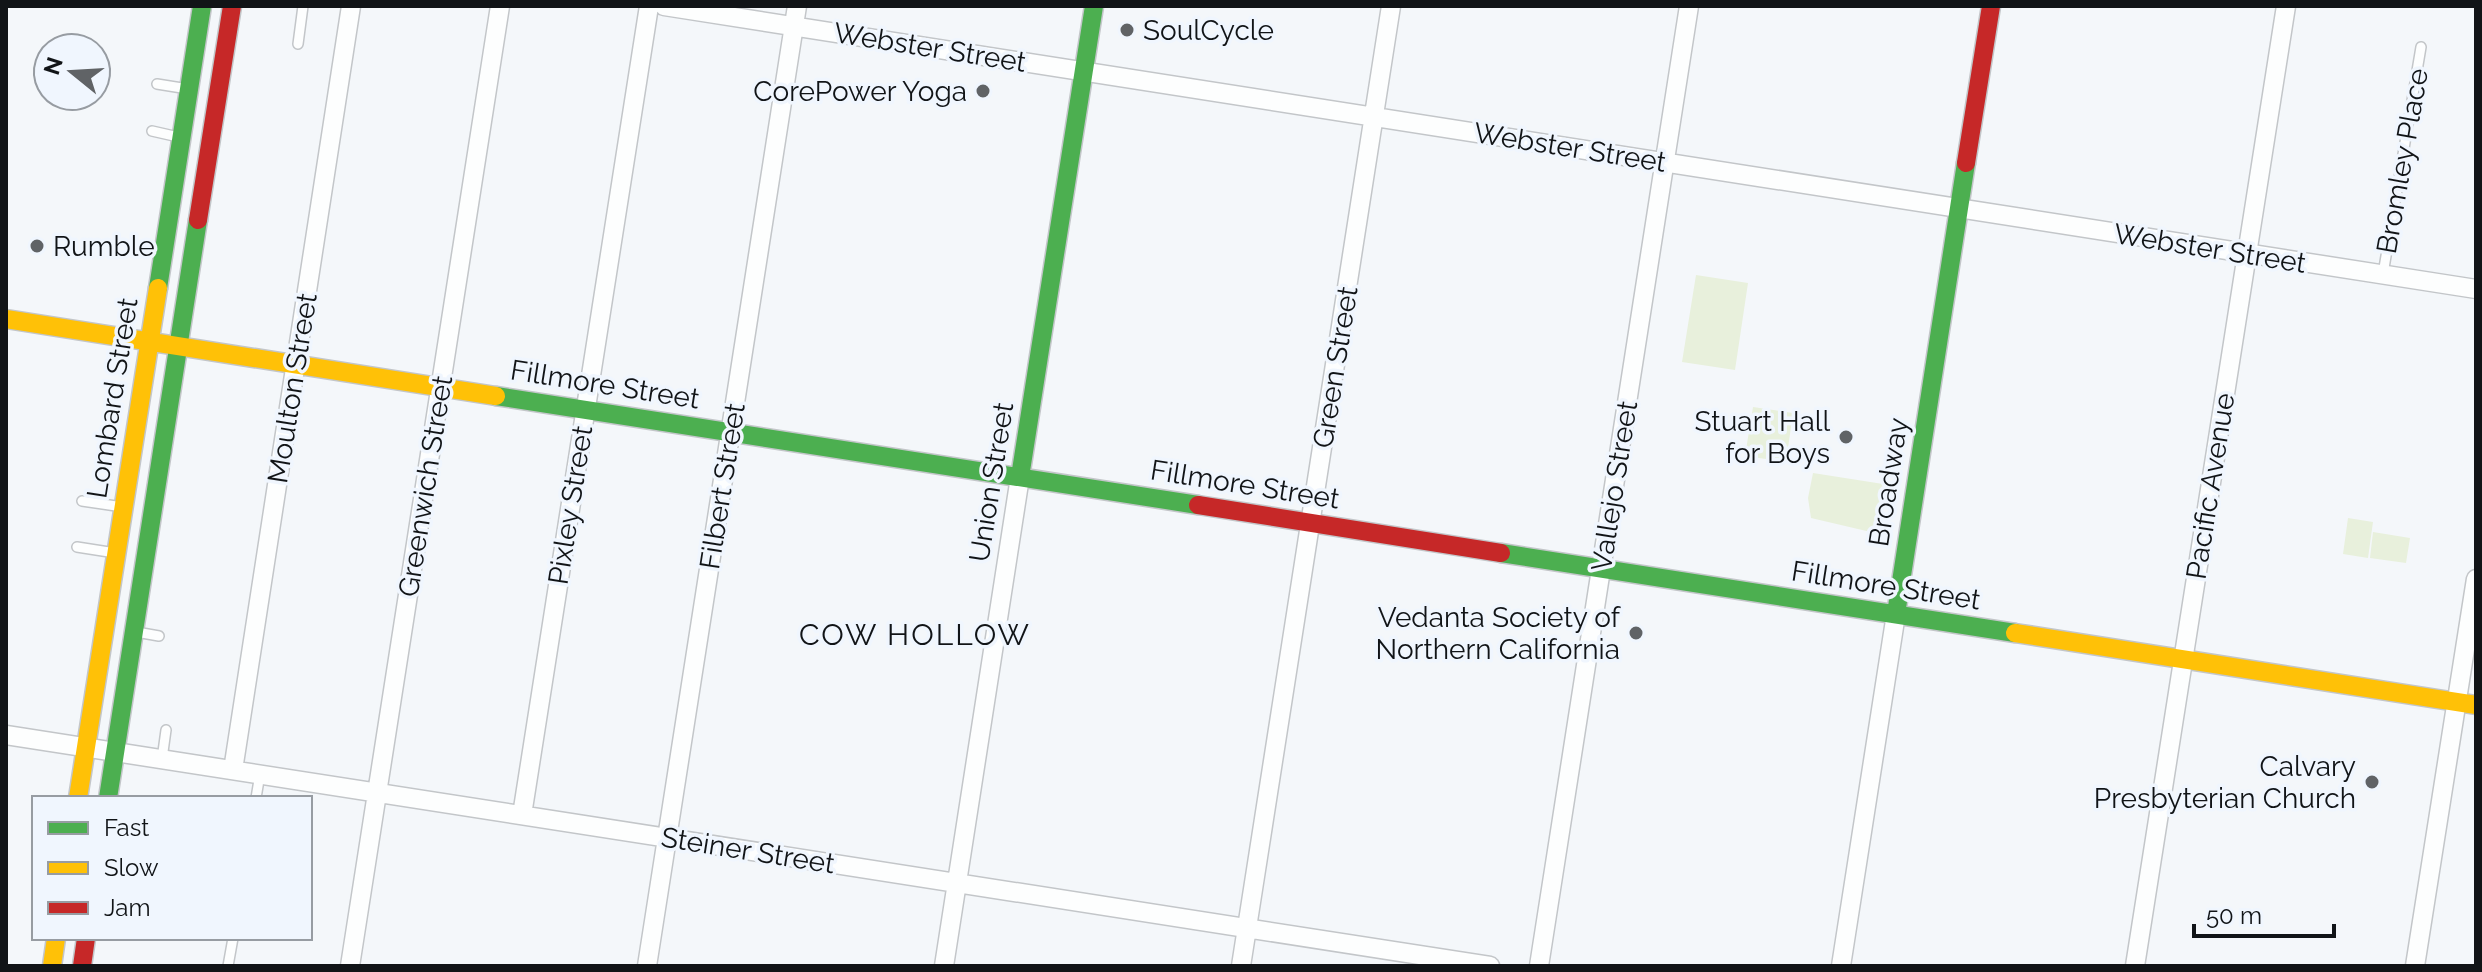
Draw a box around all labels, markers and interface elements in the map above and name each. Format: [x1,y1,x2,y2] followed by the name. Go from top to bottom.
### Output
[1143,14,1274,47] place label: SoulCycle
[831,16,1029,79] street label: Webster Street
[1118,21,1136,39] marker: SoulCycle
[32,32,112,112] north arrow
[38,54,68,78] text: N
[2370,66,2435,256] street label: Bromley Place
[753,75,967,108] place label: CorePower Yoga
[974,82,992,100] marker: CorePower Yoga
[1471,116,1669,179] street label: Webster Street
[2111,217,2309,280] street label: Webster Street
[53,230,155,263] place label: Rumble
[28,237,46,255] marker: Rumble
[1306,283,1365,450] street label: Green Street
[261,290,324,486] street label: Moulton Street
[80,295,145,501] street label: Lombard Street
[508,353,702,416] street label: Fillmore Street
[392,372,459,599] street label: Greenwich Street
[2179,391,2241,582] street label: Pacific Avenue
[1585,398,1644,574] street label: Vallejo Street
[963,399,1020,564] street label: Union Street
[693,400,752,572] street label: Filbert Street
[1695,405,1830,470] place label: Stuart Hall for Boys
[1862,415,1915,549] street label: Broadway
[542,423,599,587] street label: Pixley Street
[1837,428,1855,446] marker: Stuart Hall for Boys
[1148,453,1342,516] street label: Fillmore Street
[1789,554,1983,617] street label: Fillmore Street
[1376,601,1622,666] place label: Vedanta Society of Northern California
[799,617,1031,652] district label: COW HOLLOW
[1627,624,1645,642] marker: Vedanta Society of Northern California
[2094,750,2356,815] place label: Calvary Presbyterian Church
[2363,773,2381,791] marker: Calvary Presbyterian Church
[32,796,312,940] legend
[104,813,149,842] text: Fast
[659,820,838,881] street label: Steiner Street
[104,853,159,882] text: Slow
[2194,888,2334,938] scale bar
[104,893,150,922] text: Jam
[2206,901,2262,930] text: 50 m

